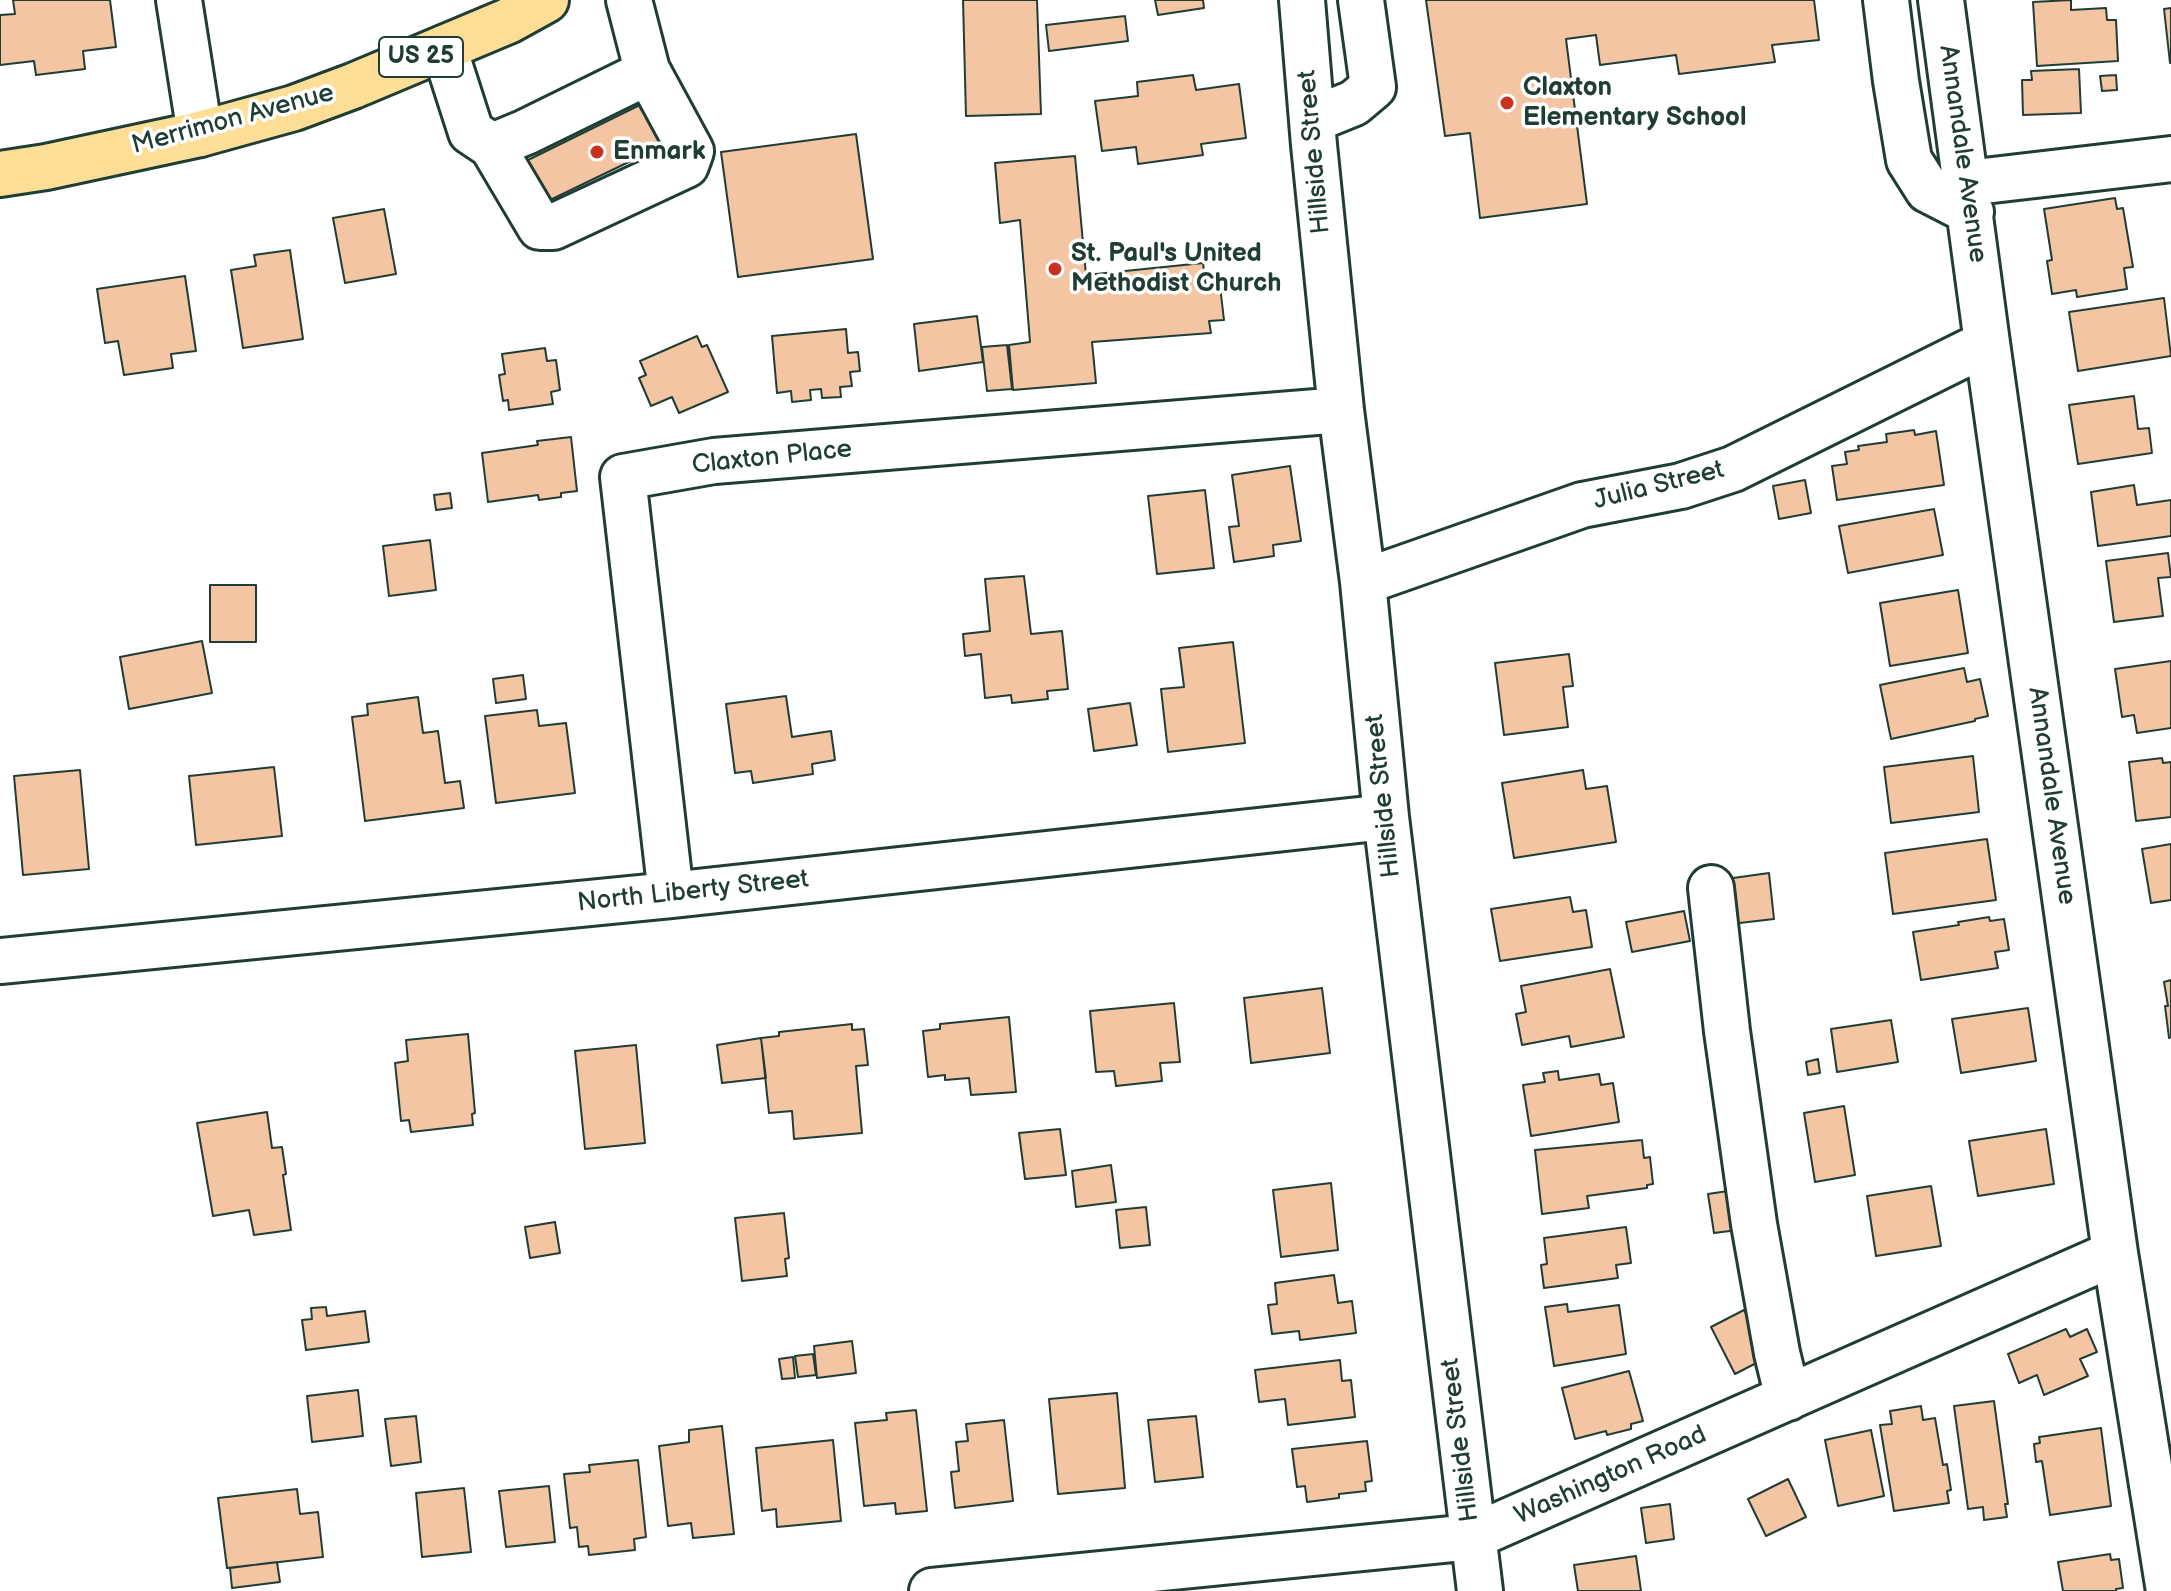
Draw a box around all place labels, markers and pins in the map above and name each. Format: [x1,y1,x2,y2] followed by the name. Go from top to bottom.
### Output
[1523,72,1746,134] place label: Claxton Elementary School
[1498,94,1516,112] marker: Claxton Elementary School
[613,136,706,168] place label: Enmark
[588,143,606,161] marker: Enmark
[1071,238,1281,300] place label: St. Paul's United Methodist Church
[1046,260,1064,278] marker: St. Paul's United Methodist Church

